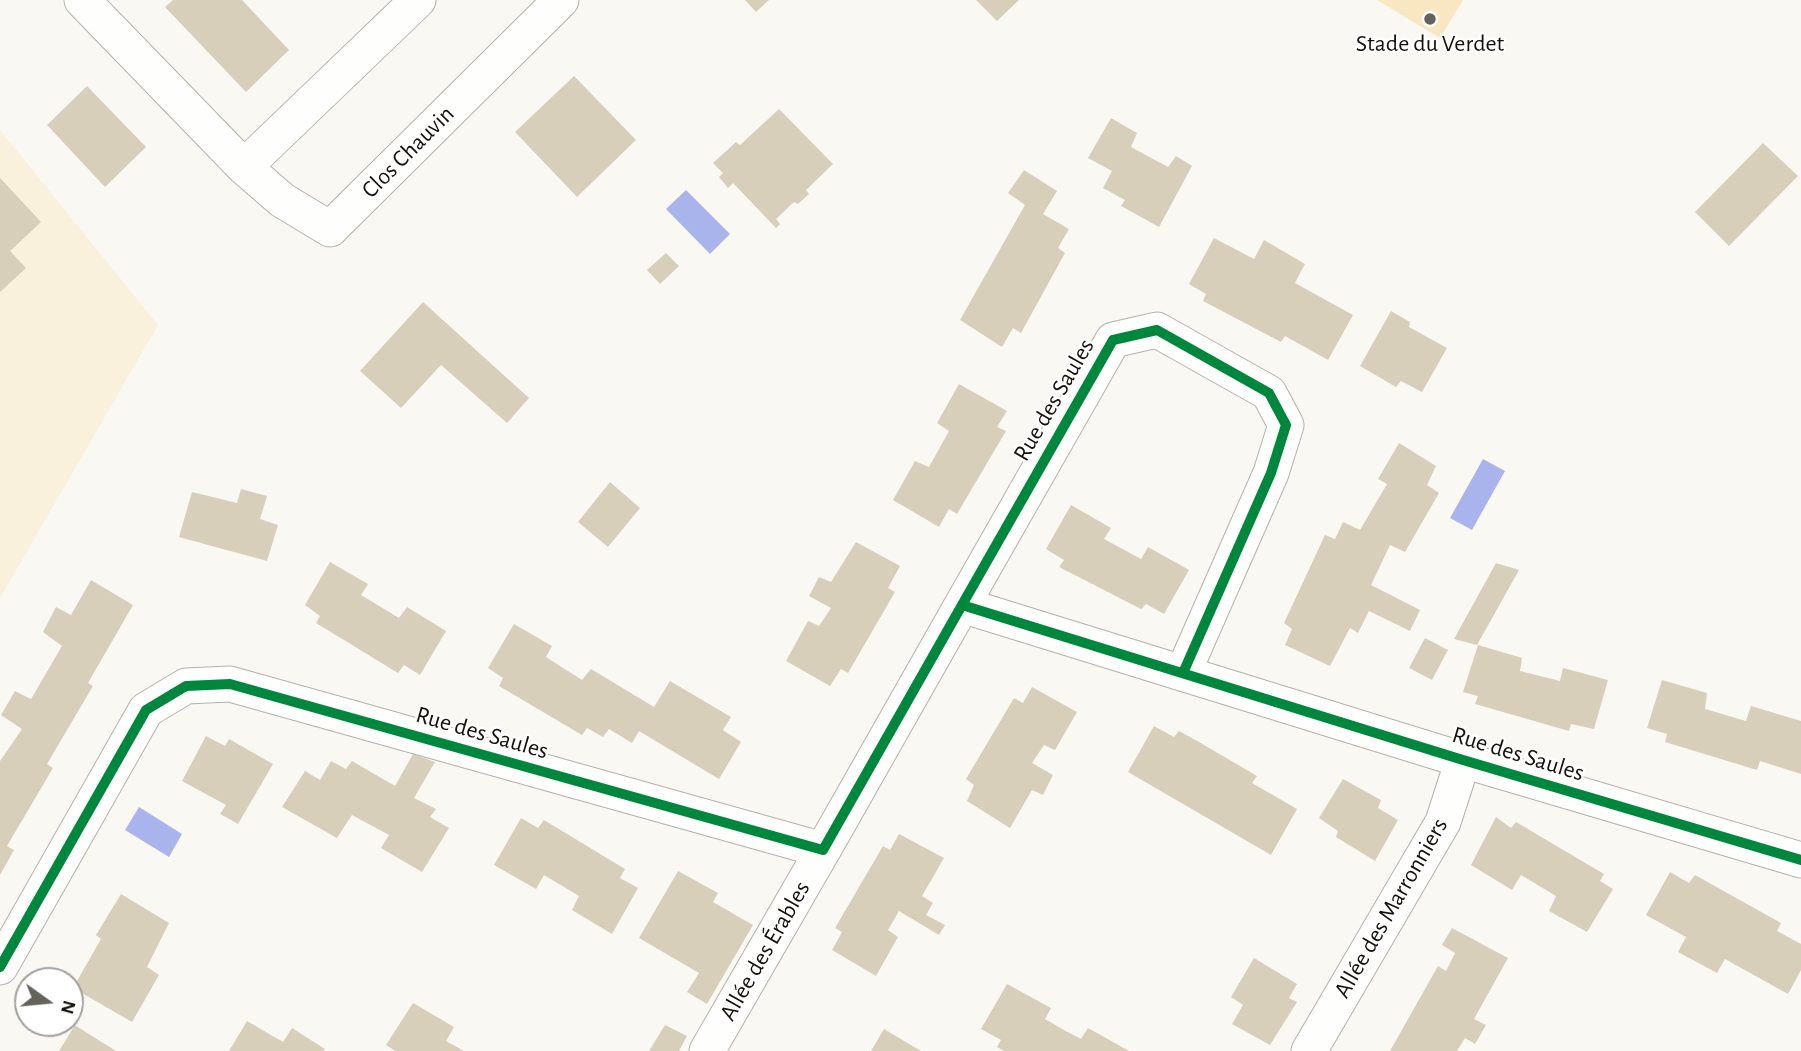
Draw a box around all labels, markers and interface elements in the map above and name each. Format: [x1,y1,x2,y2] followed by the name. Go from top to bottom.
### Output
[1422,11,1438,27] marker: Stade du Verdet
[1356,30,1504,58] place label: Stade du Verdet
[356,100,460,204] street label: Clos Chauvin
[1007,334,1101,466] street label: Rue des Saules
[412,700,552,766] street label: Rue des Saules
[1449,720,1587,788] street label: Rue des Saules
[1328,813,1454,1003] street label: Allée des Marronniers
[713,876,817,1026] street label: Allée des Érables
[14,967,84,1037] north arrow
[57,998,79,1016] text: N

